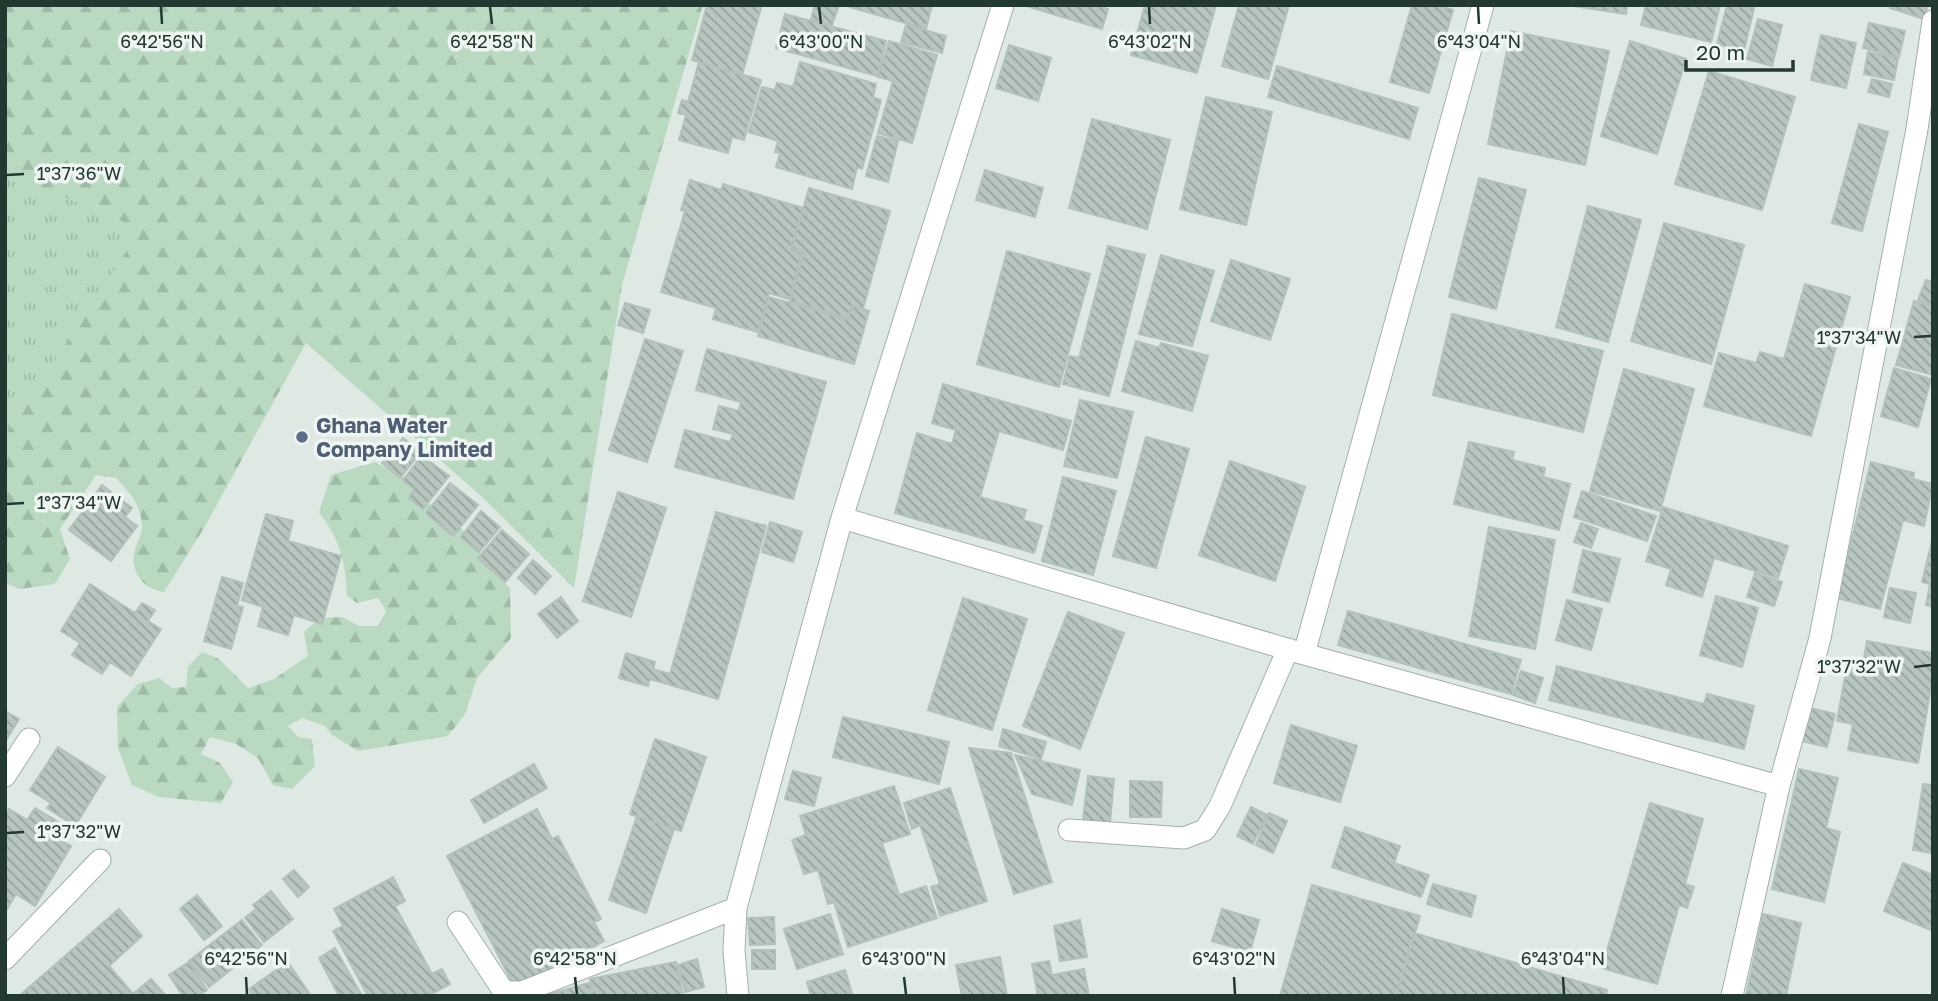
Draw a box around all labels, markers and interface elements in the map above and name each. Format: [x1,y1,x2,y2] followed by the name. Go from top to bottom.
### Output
[1686,28,1793,72] scale bar
[120,30,204,52] text: 6°42'56"N
[450,30,534,52] text: 6°42'58"N
[779,30,863,52] text: 6°43'00"N
[1108,30,1192,52] text: 6°43'02"N
[1437,30,1521,52] text: 6°43'04"N
[1696,39,1745,65] text: 20 m
[37,162,121,184] text: 1°37'36"W
[1817,326,1901,348] text: 1°37'34"W
[316,412,493,462] place label: Ghana Water Company Limited
[294,429,310,445] marker: Ghana Water Company Limited
[37,491,121,513] text: 1°37'34"W
[1817,655,1901,677] text: 1°37'32"W
[37,820,121,842] text: 1°37'32"W
[204,947,288,969] text: 6°42'56"N
[533,947,617,969] text: 6°42'58"N
[862,947,946,969] text: 6°43'00"N
[1192,947,1276,969] text: 6°43'02"N
[1521,947,1605,969] text: 6°43'04"N

